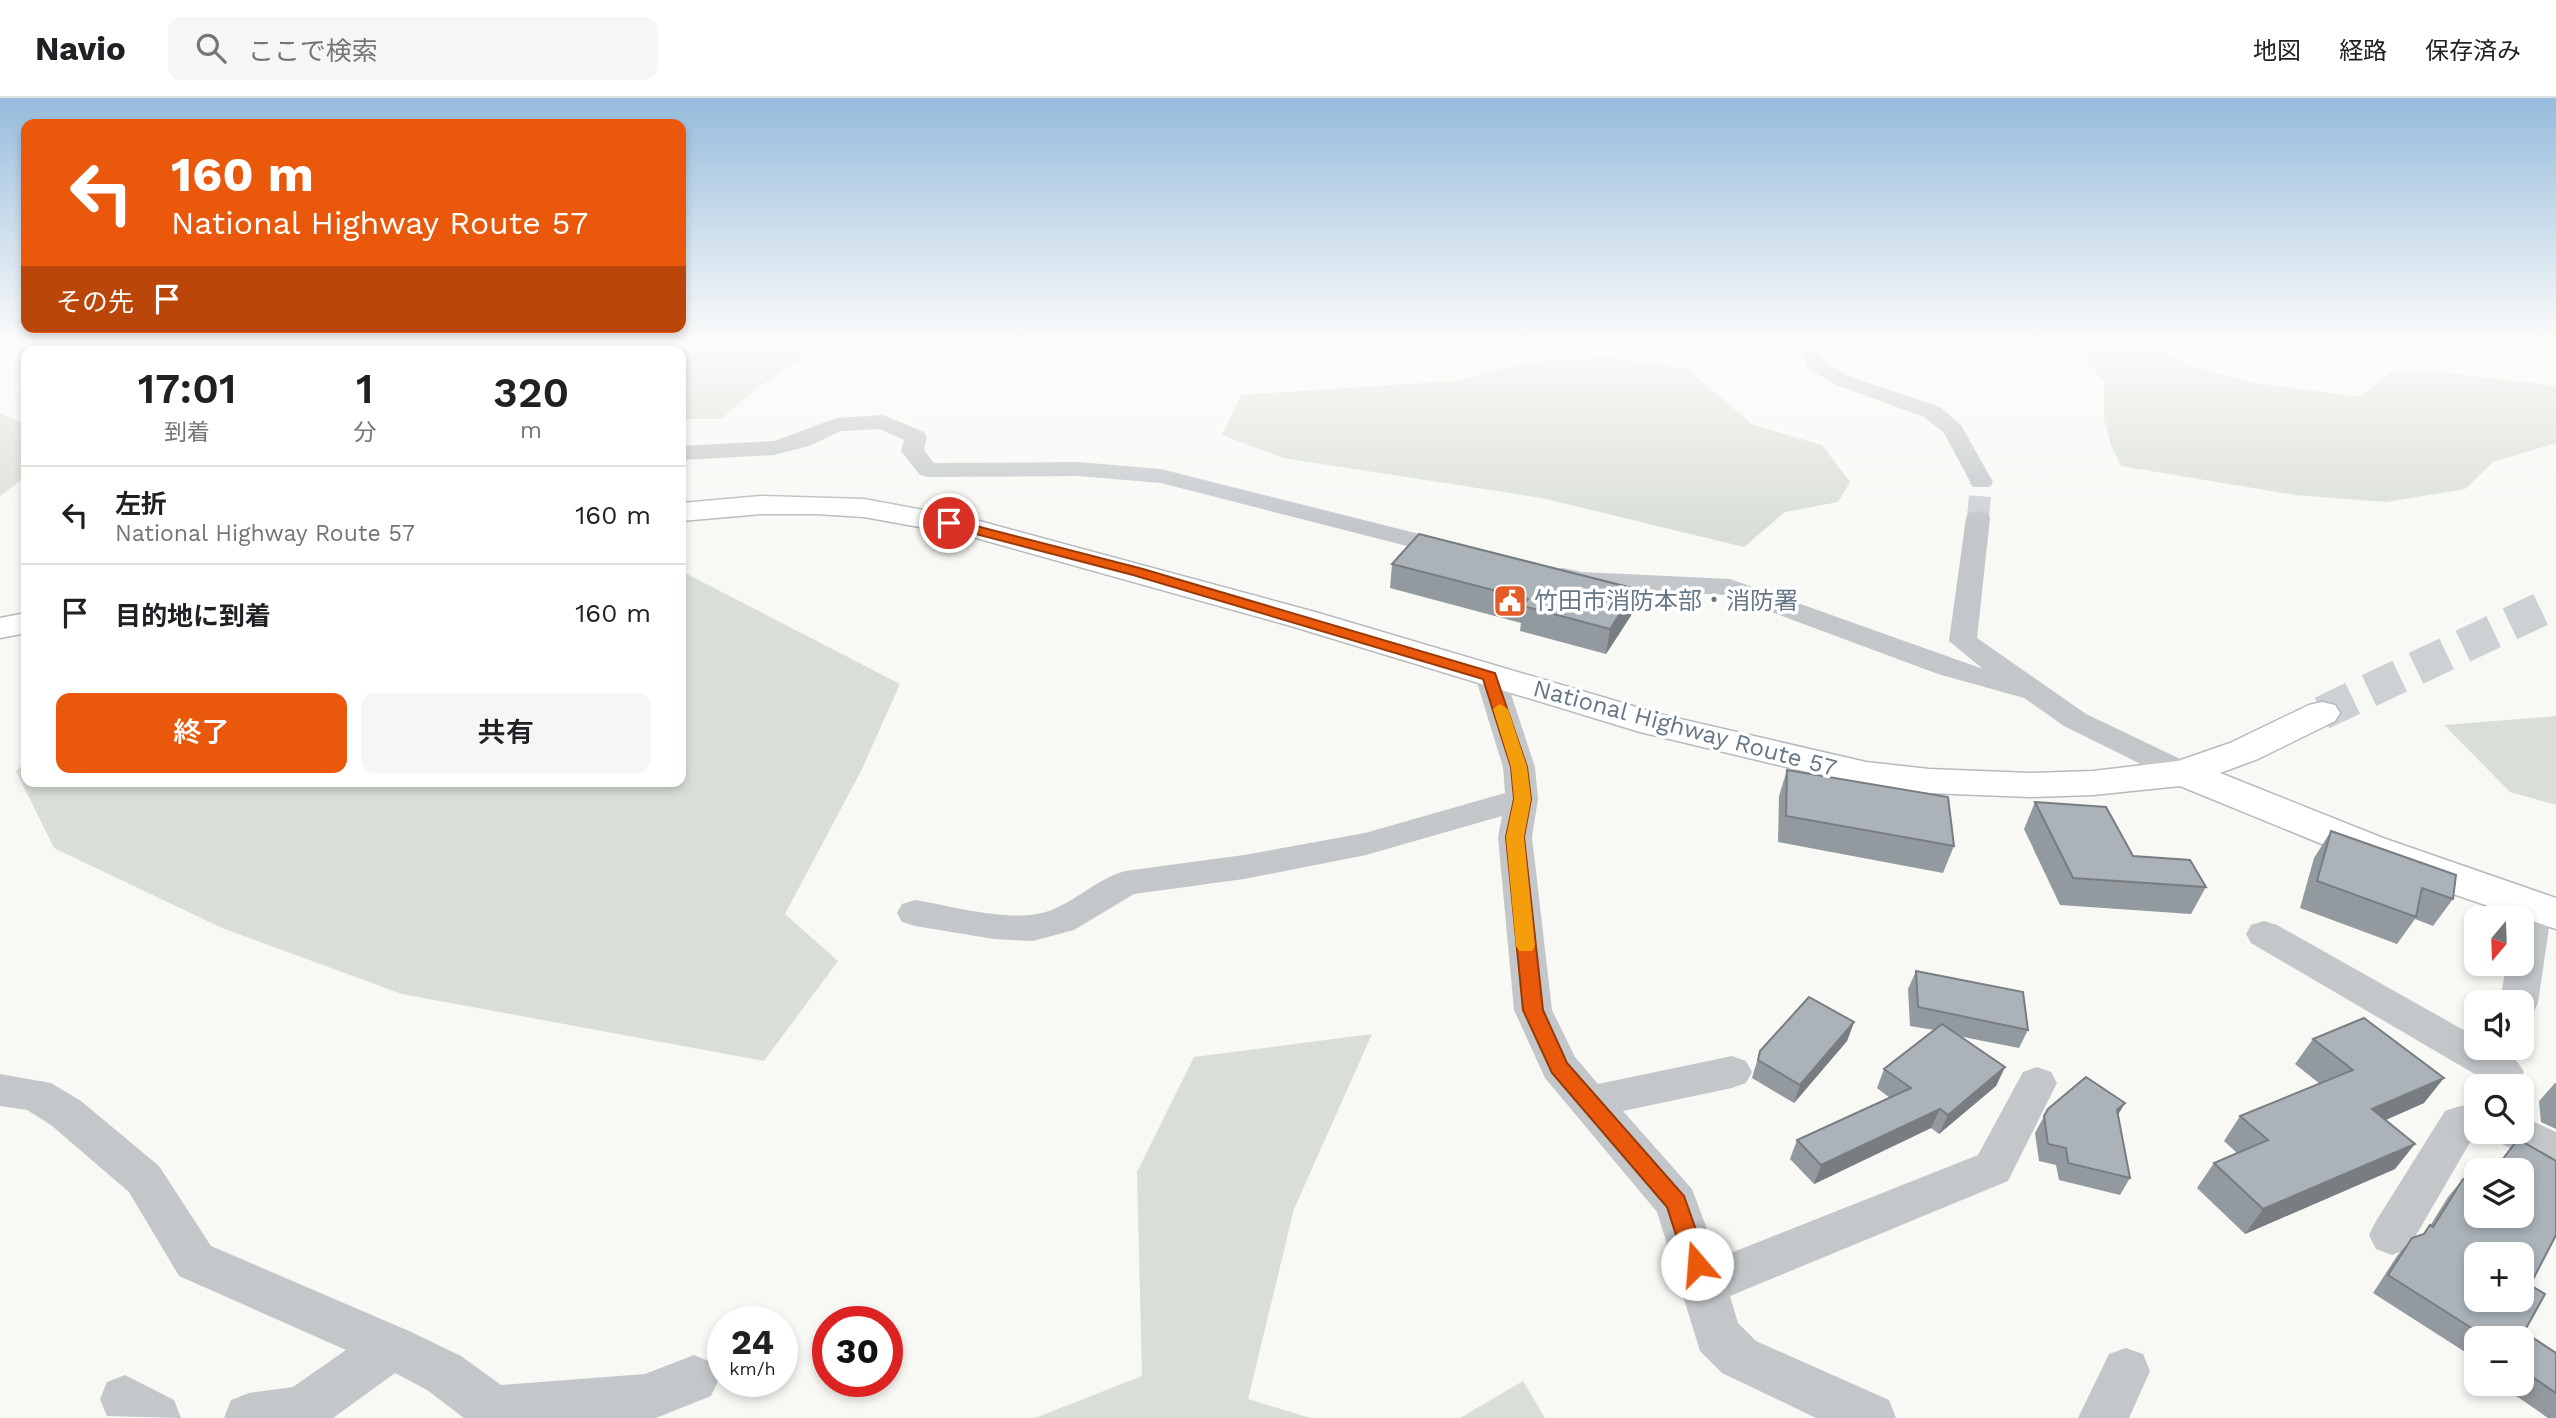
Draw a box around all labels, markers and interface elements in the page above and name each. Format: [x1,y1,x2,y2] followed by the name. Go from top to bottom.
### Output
[168,17,658,80] search box
[35,29,126,68] text: Navio
[192,29,230,67] icon: search
[248,36,378,66] text: ここで検索
[2253,37,2301,65] text: 地図
[2339,37,2387,65] text: 経路
[2425,37,2521,65] text: 保存済み
[171,145,314,203] text: 160 m
[56,147,147,238] icon: left
[171,204,588,242] text: National Highway Route 57
[148,280,186,318] icon: arrive
[56,287,134,317] text: その先
[138,364,236,413] text: 17:01
[356,364,373,413] text: 1
[493,368,569,417] text: 320
[520,417,542,444] text: m
[164,419,210,446] text: 到着
[353,419,376,446] text: 分
[115,489,167,519] text: 左折
[919,493,979,553] pin
[56,496,94,534] icon: left
[575,500,651,530] text: 160 m
[930,504,968,542] icon: arrive
[115,520,415,547] text: National Highway Route 57
[1491,582,1529,620] public building icon: 竹田市消防本部・消防署
[1534,587,1798,615] place label: 竹田市消防本部・消防署
[56,594,94,632] icon: arrive
[575,598,651,628] text: 160 m
[115,601,271,631] text: 目的地に到着
[1530,674,1840,782] street label: National Highway Route 57
[56,693,347,773] button: 終了
[361,693,651,773] button: 共有
[2464,906,2534,976] north arrow
[2464,906,2534,1396] map controls
[2464,990,2534,1060] button: sound
[2464,1074,2534,1144] button: search
[2464,1158,2534,1228] button: layers
[1660,1227,1734,1301] position arrow
[2464,1242,2534,1312] button: +
[812,1306,903,1397] speed limit sign: 30
[731,1321,774,1363] text: 24
[2464,1326,2534,1396] button: −
[729,1358,776,1379] text: km/h

